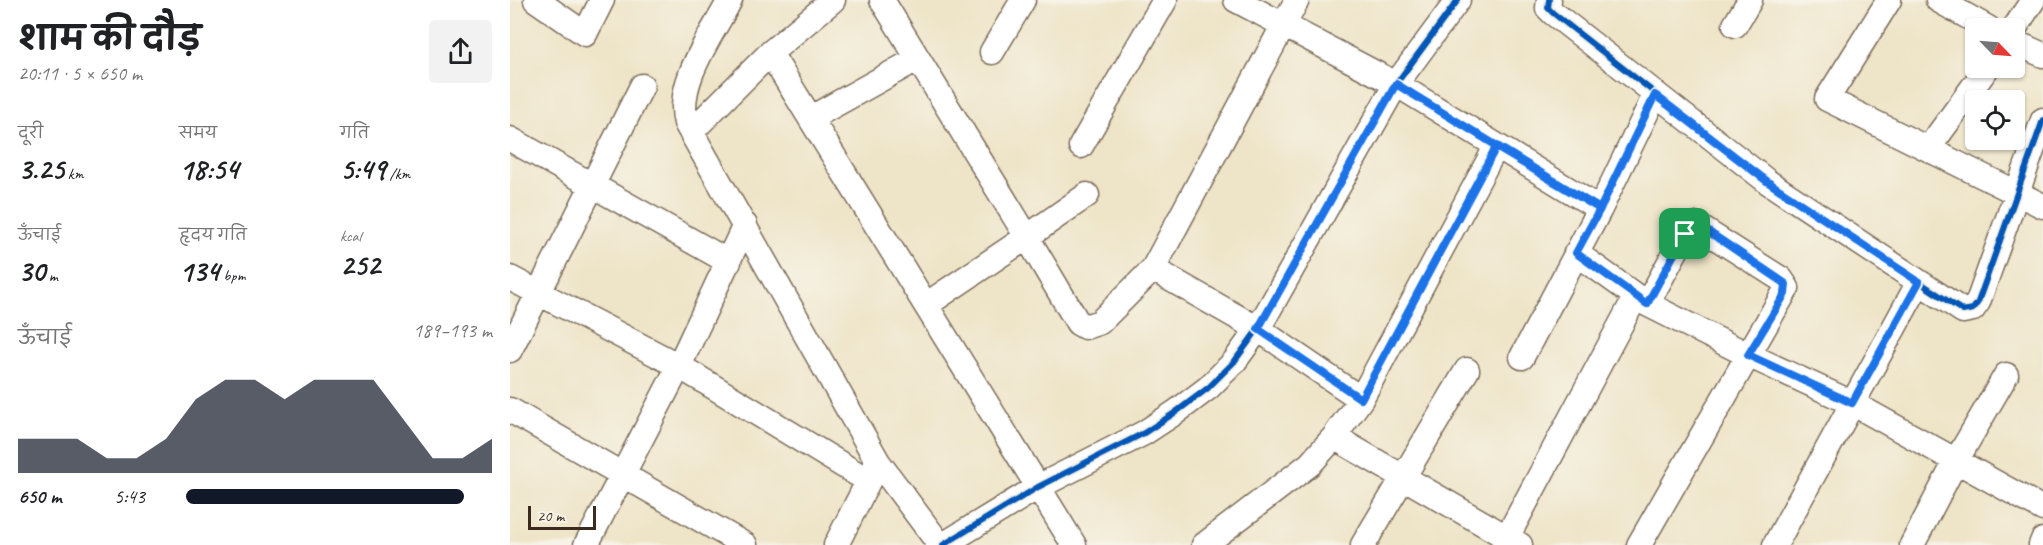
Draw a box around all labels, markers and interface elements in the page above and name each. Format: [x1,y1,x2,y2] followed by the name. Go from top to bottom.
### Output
[18,17,201,59] text: शाम की दौड़
[1965,18,2025,78] north arrow
[1965,18,2025,150] map controls
[429,20,492,83] button: share
[18,61,142,86] text: 20:11 · 5 × 650 m
[1965,90,2025,150] button: locate
[18,123,43,143] text: दूरी
[179,123,217,143] text: समय
[340,123,369,143] text: गति
[18,150,64,188] text: 3.25
[179,150,238,188] text: 18:54
[340,150,386,188] text: 5:49
[64,164,83,184] text: km
[386,164,410,184] text: /km
[1659,208,1710,259] pin
[1668,217,1701,250] icon: arrive
[18,225,61,245] text: ऊँचाई
[179,225,247,245] text: हृदय गति
[340,226,361,246] text: kcal
[340,246,380,284] text: 252
[18,252,45,290] text: 30
[179,252,220,290] text: 134
[45,266,58,286] text: m
[220,266,245,286] text: bpm
[413,318,492,343] text: 189–193 m
[18,325,72,350] text: ऊँचाई
[18,484,61,509] text: 650 m
[114,484,145,509] text: 5:43
[528,503,596,530] scale bar
[537,506,564,526] text: 20 m

